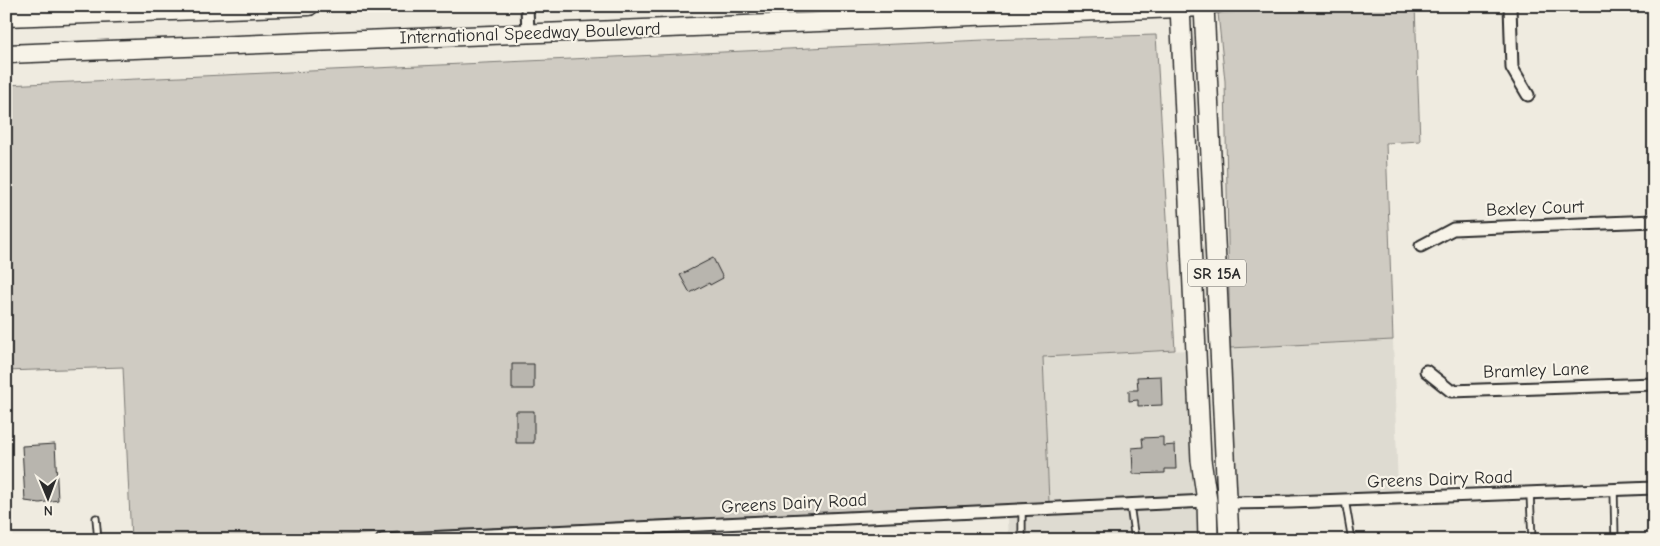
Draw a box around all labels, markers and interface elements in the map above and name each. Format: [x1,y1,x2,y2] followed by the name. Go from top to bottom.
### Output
[399,18,661,49] street label: International Speedway Boulevard
[1486,196,1585,221] street label: Bexley Court
[1188,260,1246,286] road number: SR 15A
[1483,358,1589,383] street label: Bramley Lane
[1367,466,1513,493] street label: Greens Dairy Road
[22,474,72,524] north arrow
[721,489,867,518] street label: Greens Dairy Road
[44,502,53,519] text: N

